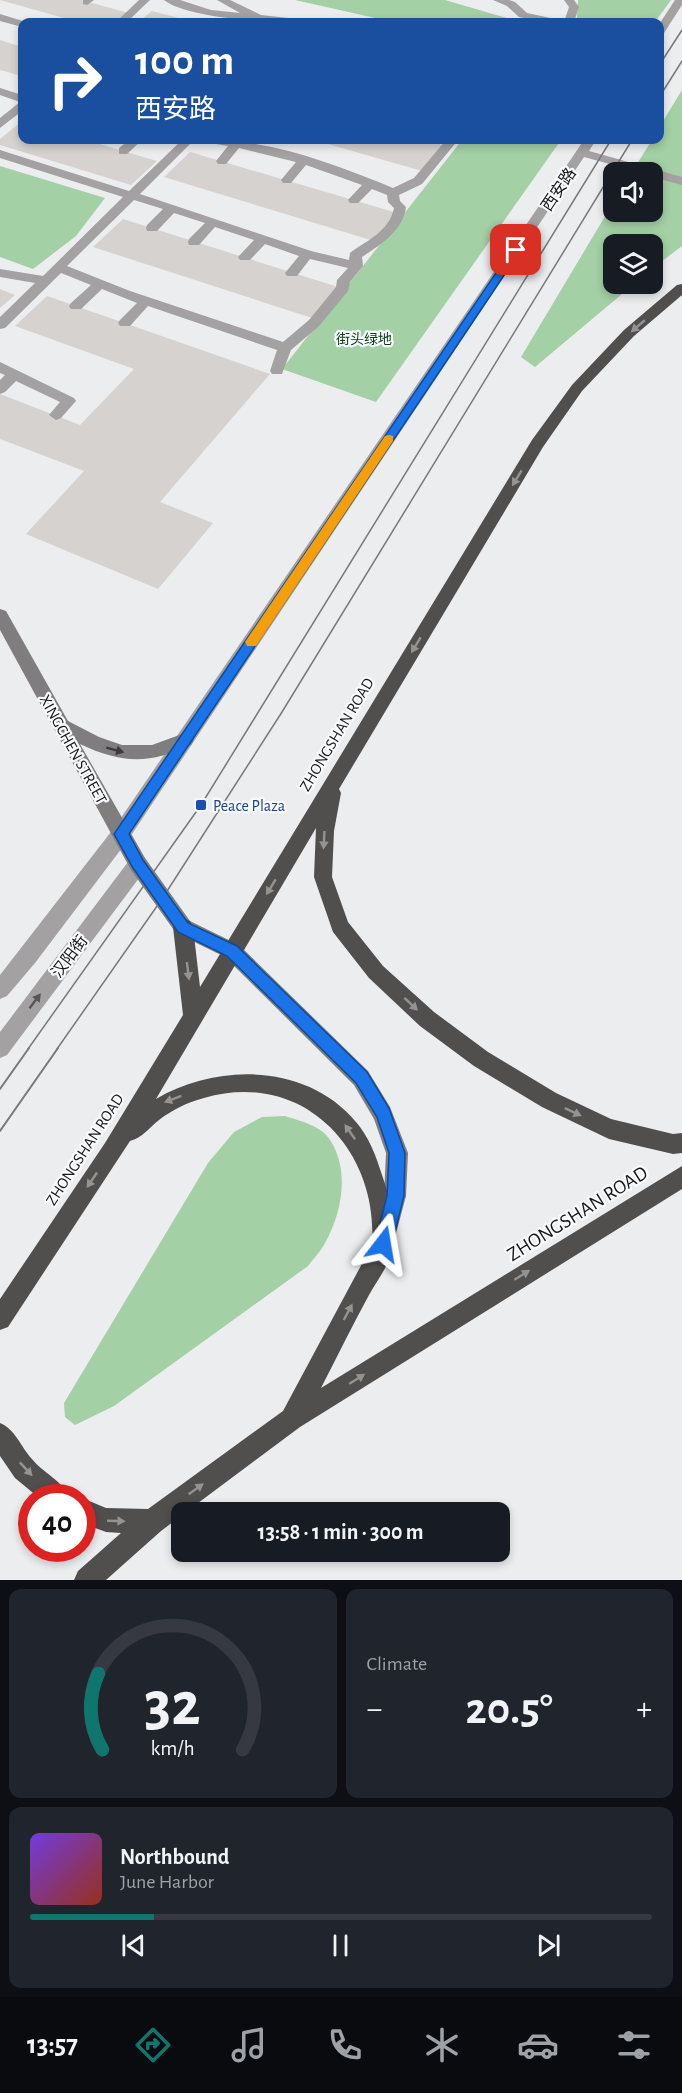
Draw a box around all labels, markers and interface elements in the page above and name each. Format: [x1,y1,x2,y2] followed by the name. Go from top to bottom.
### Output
[135,40,234,82] text: 100 m
[36,42,114,120] icon: right
[135,96,216,123] text: 西安路
[603,162,663,294] map controls
[603,162,663,222] button: sound
[538,165,579,214] street label: 西安路
[490,224,541,275] pin
[499,233,532,266] icon: arrive
[603,234,663,294] button: layers
[631,319,646,332] one-way arrow
[336,332,392,347] park label: 街头绿地
[511,470,522,486] one-way arrow
[411,637,421,654] one-way arrow
[297,675,377,794] street label: ZHONGSHAN ROAD
[37,692,110,807] street label: XINGCHEN STREET
[106,745,124,755] one-way arrow
[194,798,208,812] marker: Peace Plaza
[213,798,285,814] place label: Peace Plaza
[320,831,329,850] one-way arrow
[266,879,276,896] one-way arrow
[48,932,91,981] street label: 汉阳街
[183,962,193,981] one-way arrow
[29,994,41,1010] one-way arrow
[403,997,418,1010] one-way arrow
[43,1091,127,1208] street label: ZHONGSHAN ROAD
[164,1095,182,1104] one-way arrow
[564,1107,582,1117] one-way arrow
[344,1125,356,1141] one-way arrow
[504,1163,651,1265] street label: ZHONGSHAN ROAD
[86,1172,98,1188] one-way arrow
[351,1212,415,1276] position arrow
[514,1270,530,1281] one-way arrow
[343,1303,353,1320] one-way arrow
[349,1373,365,1384] one-way arrow
[19,1461,33,1476] one-way arrow
[188,1483,204,1495] one-way arrow
[18,1484,96,1562] speed limit sign: 40
[107,1516,126,1525] one-way arrow
[257,1521,424,1543] text: 13:58 · 1 min · 300 m
[367,1654,427,1674] text: Climate
[145,1674,201,1736] text: 32
[465,1687,553,1732] text: 20.5°
[367,1693,382,1726] text: −
[636,1693,652,1726] text: +
[151,1739,195,1760] text: km/h
[120,1846,229,1868] text: Northbound
[120,1872,214,1892] text: June Harbor
[117,1929,150,1962] icon: previous
[324,1929,357,1962] icon: pause
[532,1929,565,1962] icon: next
[132,2024,174,2066] icon: directions
[228,2024,270,2066] icon: music
[324,2024,366,2066] icon: phone
[421,2024,463,2066] icon: climate
[517,2024,559,2066] icon: car
[613,2024,655,2066] icon: filters
[27,2031,78,2058] text: 13:57

